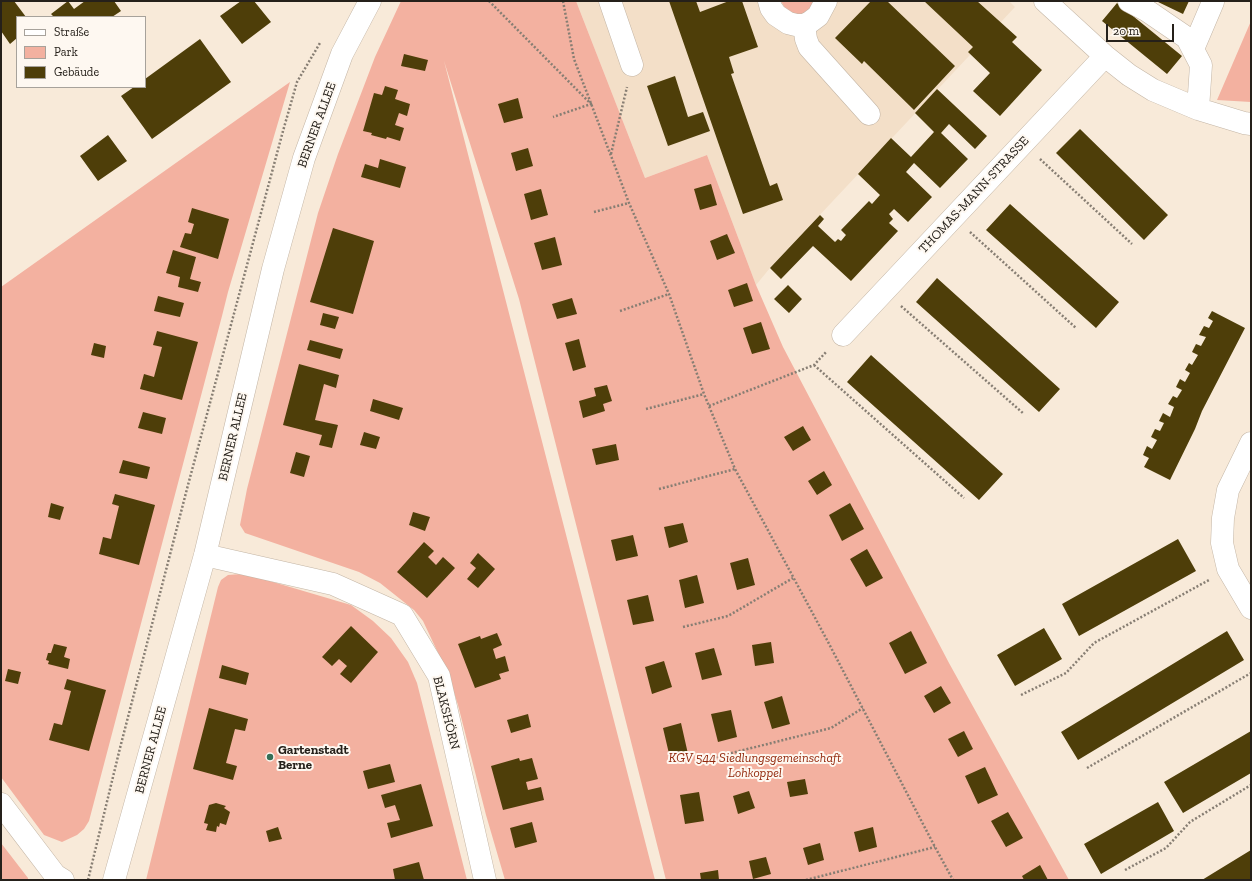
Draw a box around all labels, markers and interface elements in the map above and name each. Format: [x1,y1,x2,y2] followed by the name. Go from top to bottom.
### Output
[16,16,146,88] legend
[1108,16,1176,42] scale bar
[1113,24,1139,38] text: 20 m
[54,25,89,39] text: Straße
[54,45,78,59] text: Park
[54,65,99,79] text: Gebäude
[294,80,340,170] street label: BERNER ALLEE
[916,133,1032,257] street label: THOMAS-MANN-STRASSE
[215,392,251,482] street label: BERNER ALLEE
[429,675,463,751] street label: BLAKSHÖRN
[132,705,170,795] street label: BERNER ALLEE
[278,742,349,773] place label: Gartenstadt Berne
[669,750,841,781] park label: KGV 544 Siedlungsgemeinschaft Lohkoppel
[265,752,275,762] marker: Gartenstadt Berne

